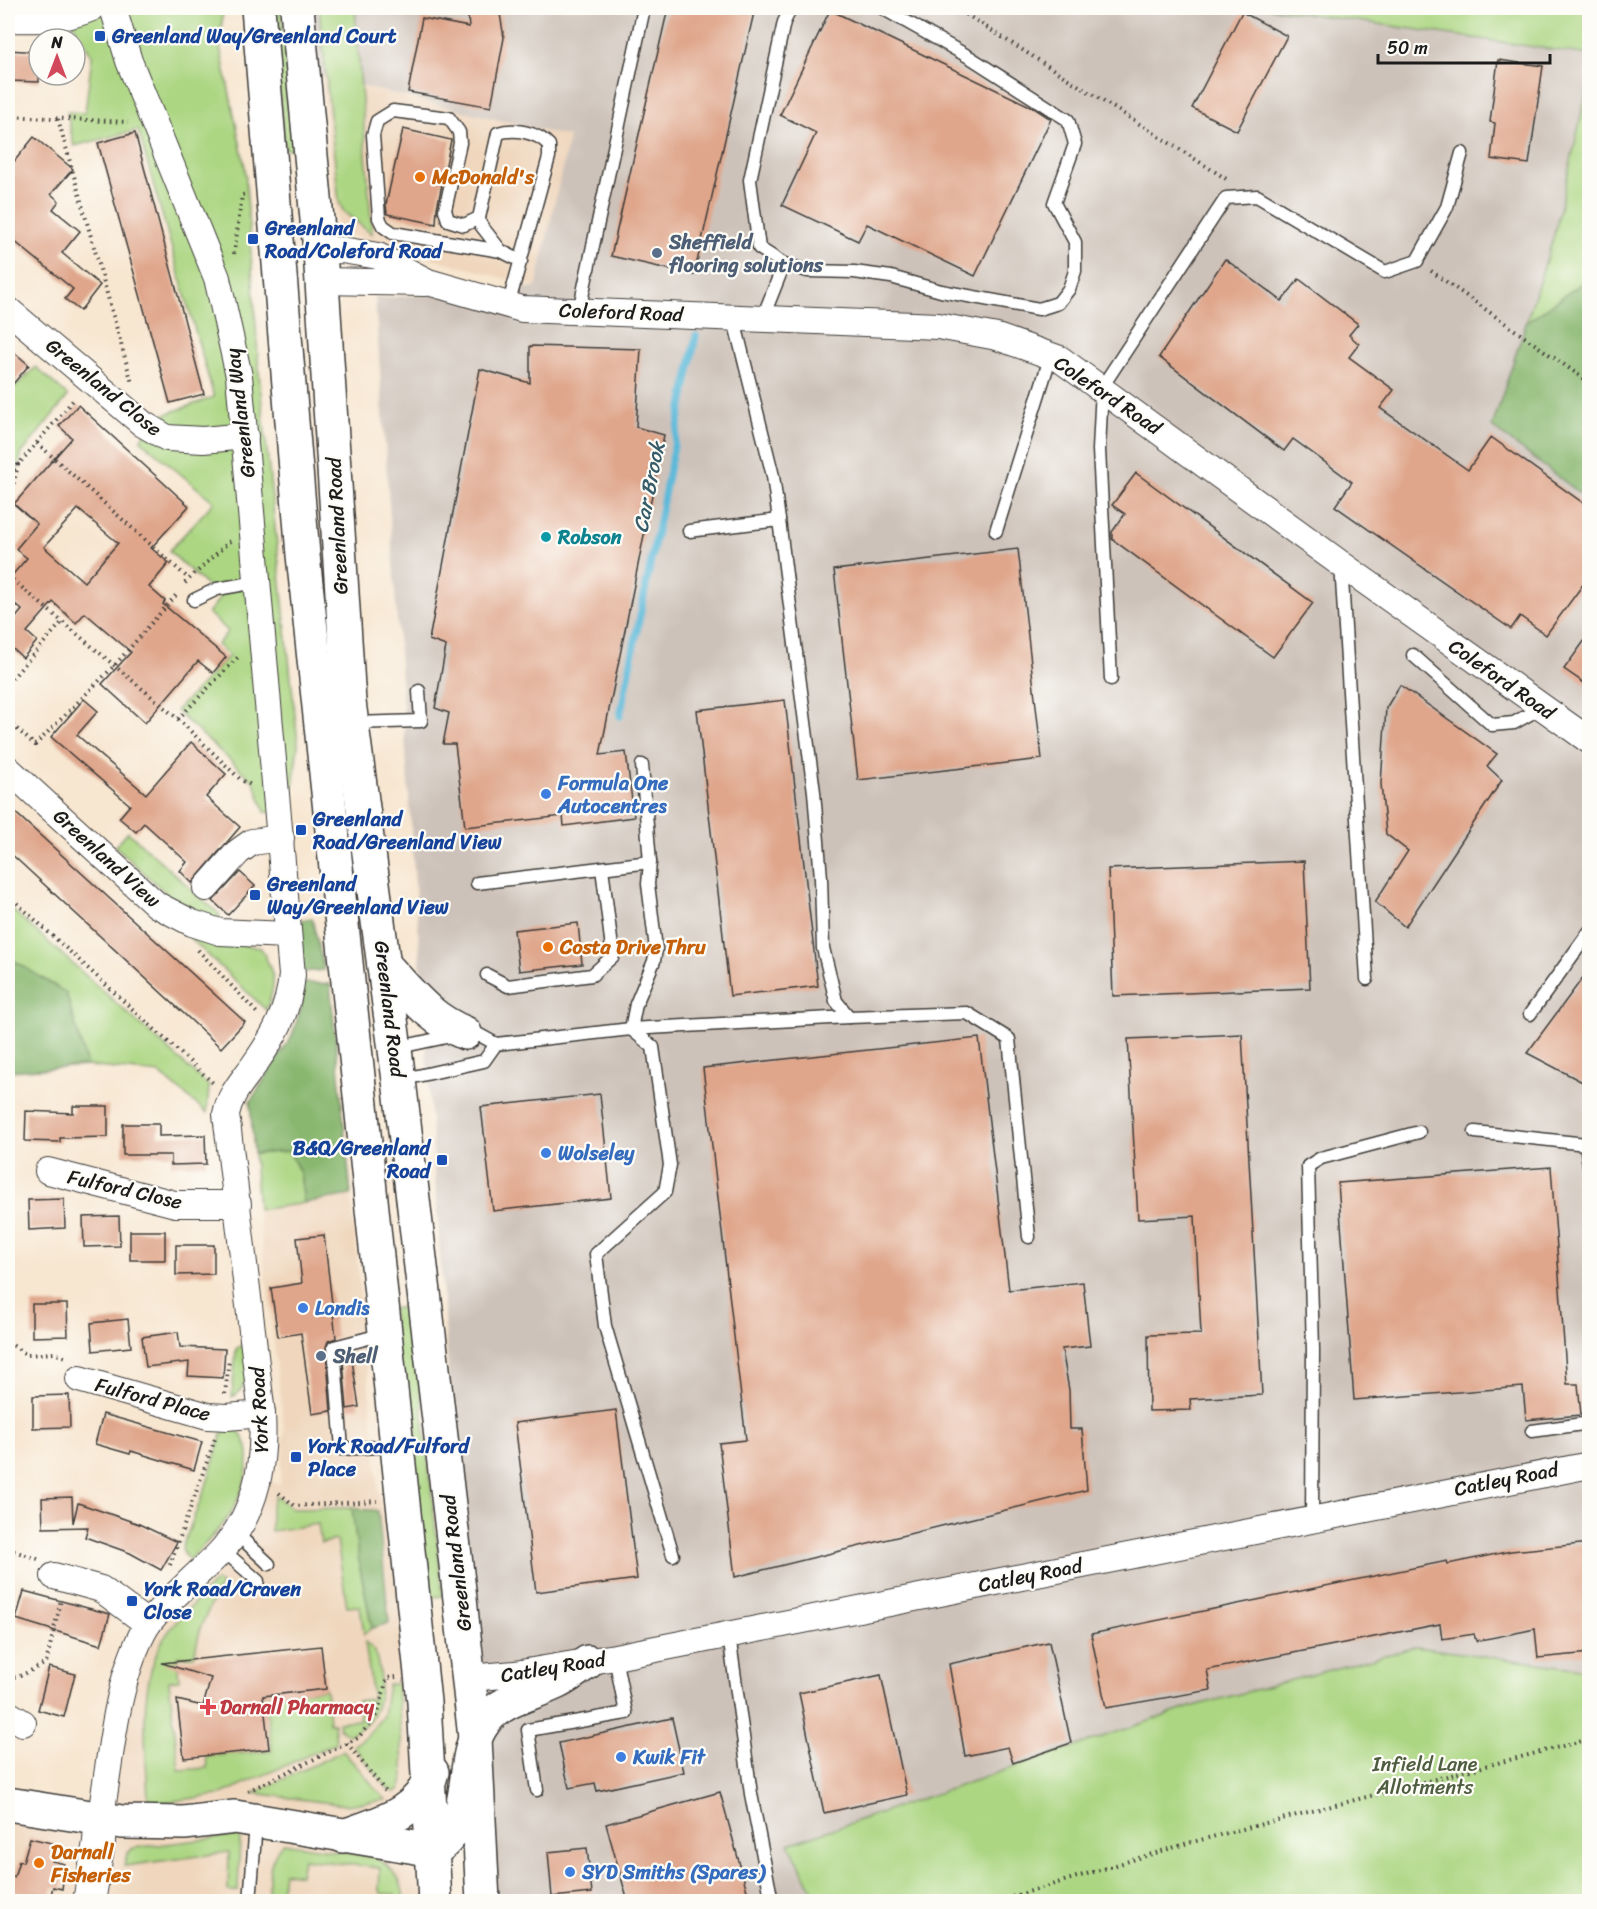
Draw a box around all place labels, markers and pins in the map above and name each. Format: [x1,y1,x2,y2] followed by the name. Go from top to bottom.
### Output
[111,19,397,54] place label: Greenland Way/Greenland Court
[93,29,107,43] marker: Greenland Way/Greenland Court
[431,160,535,195] place label: McDonald's
[413,170,427,184] marker: McDonald's
[264,211,443,269] place label: Greenland Road/Coleford Road
[668,225,824,283] place label: Sheffield flooring solutions
[246,232,260,246] marker: Greenland Road/Coleford Road
[650,246,664,260] marker: Sheffield flooring solutions
[557,520,622,555] place label: Robson
[539,530,553,544] marker: Robson
[557,766,669,824] place label: Formula One Autocentres
[539,787,553,801] marker: Formula One Autocentres
[312,802,502,860] place label: Greenland Road/Greenland View
[294,823,308,837] marker: Greenland Road/Greenland View
[266,867,449,925] place label: Greenland Way/Greenland View
[248,888,262,902] marker: Greenland Way/Greenland View
[559,930,706,965] place label: Costa Drive Thru
[541,940,555,954] marker: Costa Drive Thru
[293,1131,432,1189] place label: B&Q/Greenland Road
[558,1136,635,1171] place label: Wolseley
[539,1146,553,1160] marker: Wolseley
[435,1153,449,1167] marker: B&Q/Greenland Road
[315,1291,370,1326] place label: Londis
[296,1301,310,1315] marker: Londis
[332,1339,379,1374] place label: Shell
[314,1349,328,1363] marker: Shell
[308,1429,471,1487] place label: York Road/Fulford Place
[289,1450,303,1464] marker: York Road/Fulford Place
[143,1572,301,1630] place label: York Road/Craven Close
[125,1594,139,1608] marker: York Road/Craven Close
[220,1690,375,1725] place label: Darnall Pharmacy
[201,1700,215,1714] marker: Darnall Pharmacy
[632,1740,707,1775] place label: Kwik Fit
[614,1750,628,1764] marker: Kwik Fit
[50,1835,131,1893] place label: Darnall Fisheries
[581,1855,767,1890] place label: SYD Smiths (Spares)
[32,1856,46,1870] marker: Darnall Fisheries
[563,1865,577,1879] marker: SYD Smiths (Spares)

